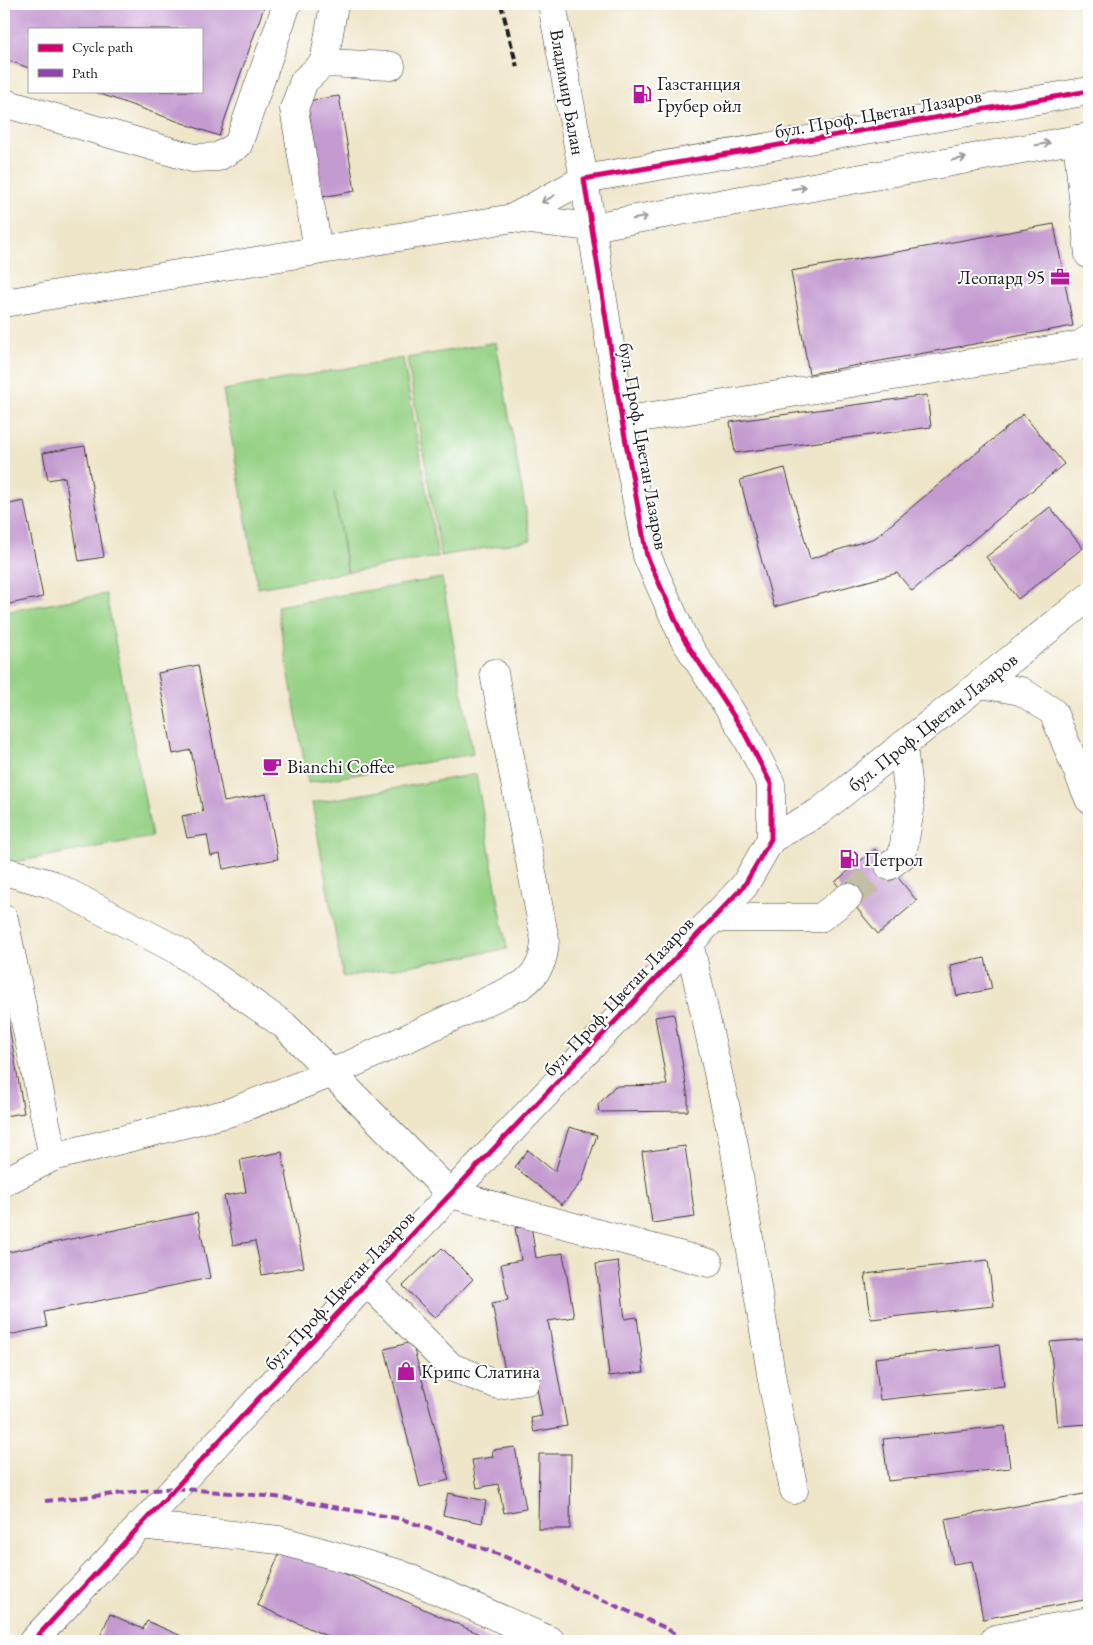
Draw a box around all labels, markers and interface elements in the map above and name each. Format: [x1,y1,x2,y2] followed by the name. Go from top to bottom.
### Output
[544,27,591,157] street label: Владимир Балан
[28,28,202,92] legend
[72,37,134,56] text: Cycle path
[72,63,98,82] text: Path
[657,71,741,118] place label: Газстанция Грубер ойл
[631,83,653,105] fuel station icon: Газстанция Грубер ойл
[773,83,984,144] street label: бул. Проф. Цветан Лазаров
[1035,139,1051,149] one-way arrow
[951,154,967,163] one-way arrow
[791,183,807,193] one-way arrow
[541,194,556,204] one-way arrow
[631,213,647,222] one-way arrow
[958,265,1045,290] place label: Леопард 95
[1049,266,1071,288] office icon: Леопард 95
[613,341,674,552] street label: бул. Проф. Цветан Лазаров
[843,647,1023,797] street label: бул. Проф. Цветан Лазаров
[287,754,394,779] place label: Bianchi Coffee
[261,755,283,777] cafe icon: Bianchi Coffee
[864,847,923,872] place label: Петрол
[838,848,860,870] fuel station icon: Петрол
[538,911,699,1082] street label: бул. Проф. Цветан Лазаров
[259,1205,420,1376] street label: бул. Проф. Цветан Лазаров
[421,1359,540,1384] place label: Крипс Слатина
[395,1360,417,1382] shop icon: Крипс Слатина

